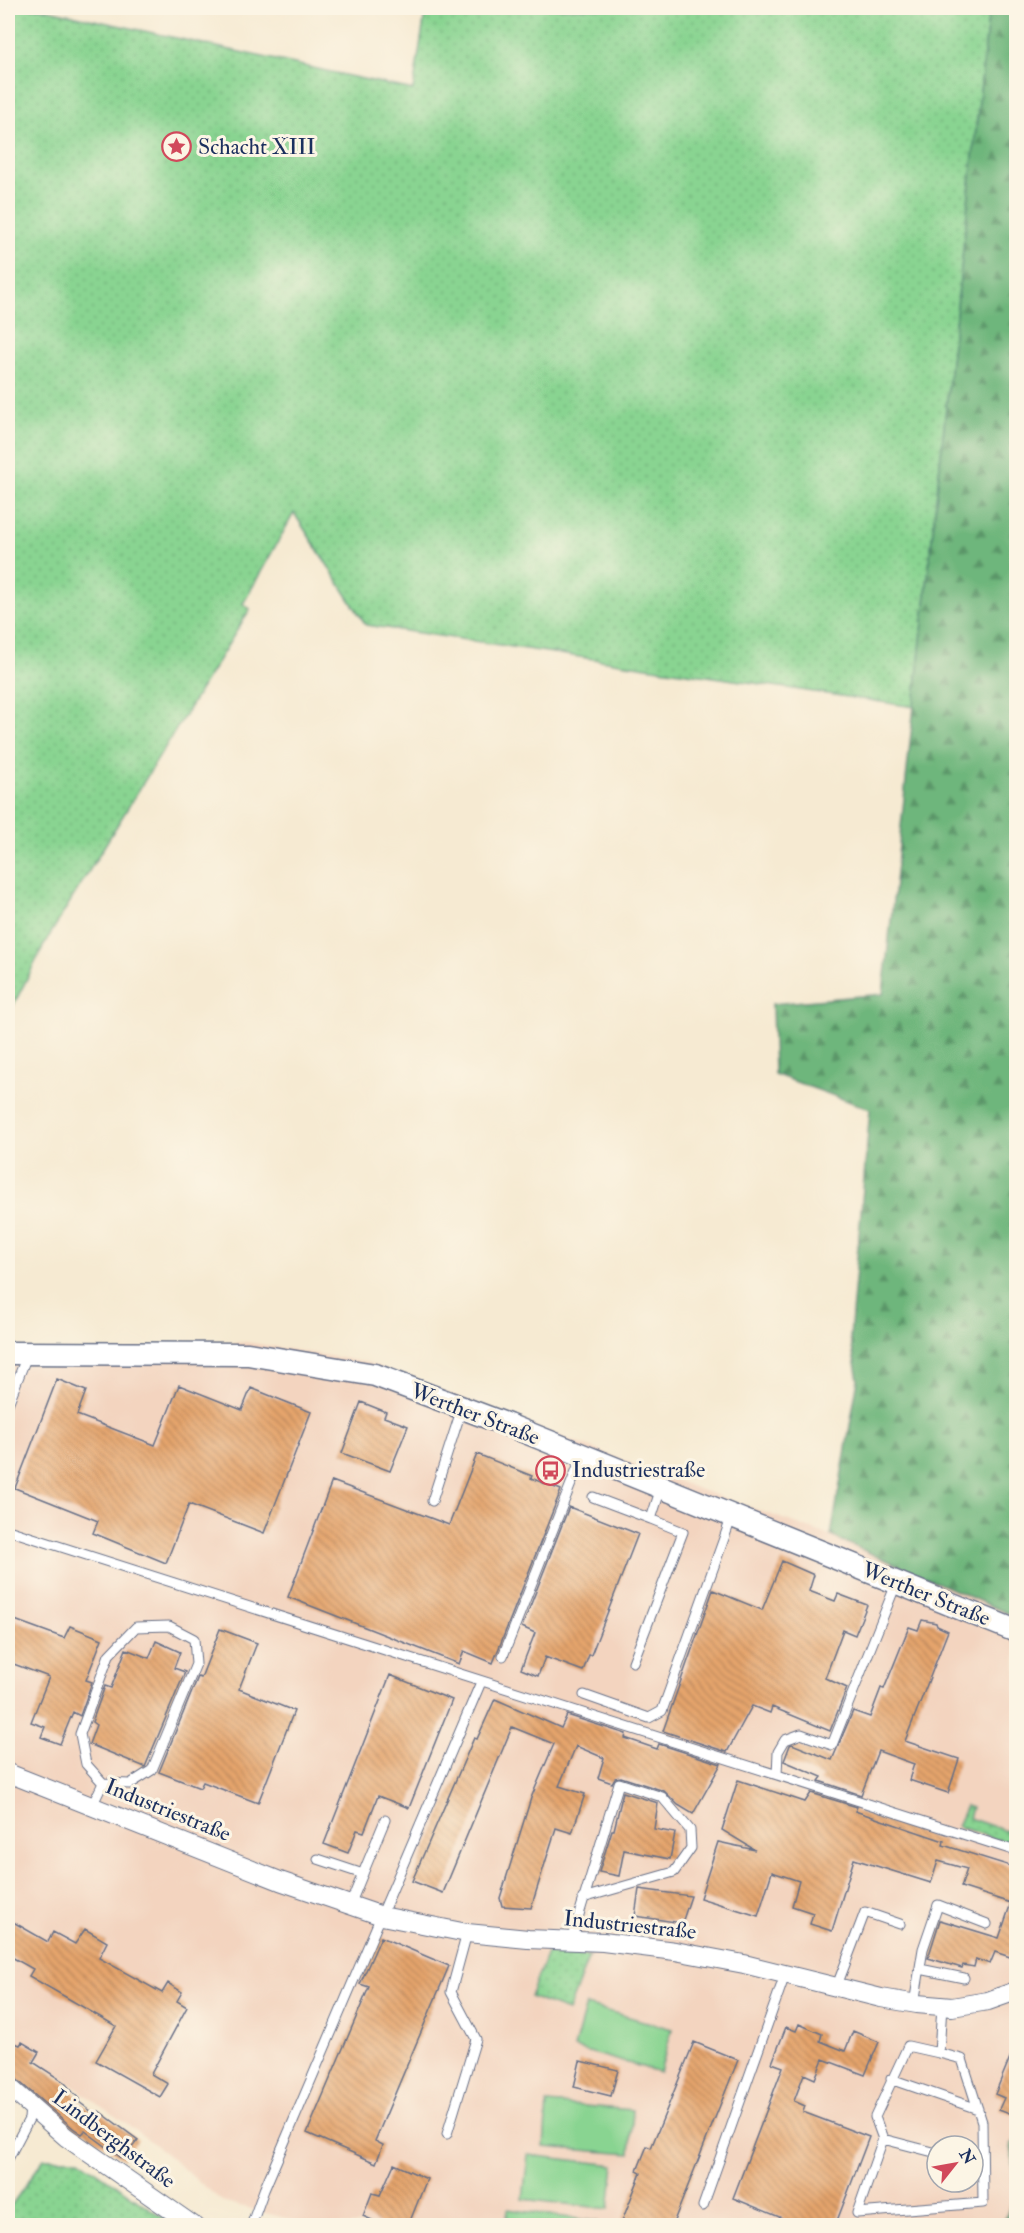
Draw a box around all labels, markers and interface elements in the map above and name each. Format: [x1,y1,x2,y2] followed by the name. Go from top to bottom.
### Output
[161,131,193,163] place icon: Schacht XIII
[198,133,316,161] place label: Schacht XIII
[405,1376,544,1451] street label: Werther Straße
[535,1454,567,1486] bus stop icon: Industriestraße
[572,1456,705,1484] place label: Industriestraße
[857,1555,994,1632] street label: Werther Straße
[101,1772,235,1848] street label: Industriestraße
[562,1904,698,1946] street label: Industriestraße
[47,2083,181,2195] street label: Lindberghstraße
[925,2134,985,2194] north arrow
[954,2145,980,2169] text: N

